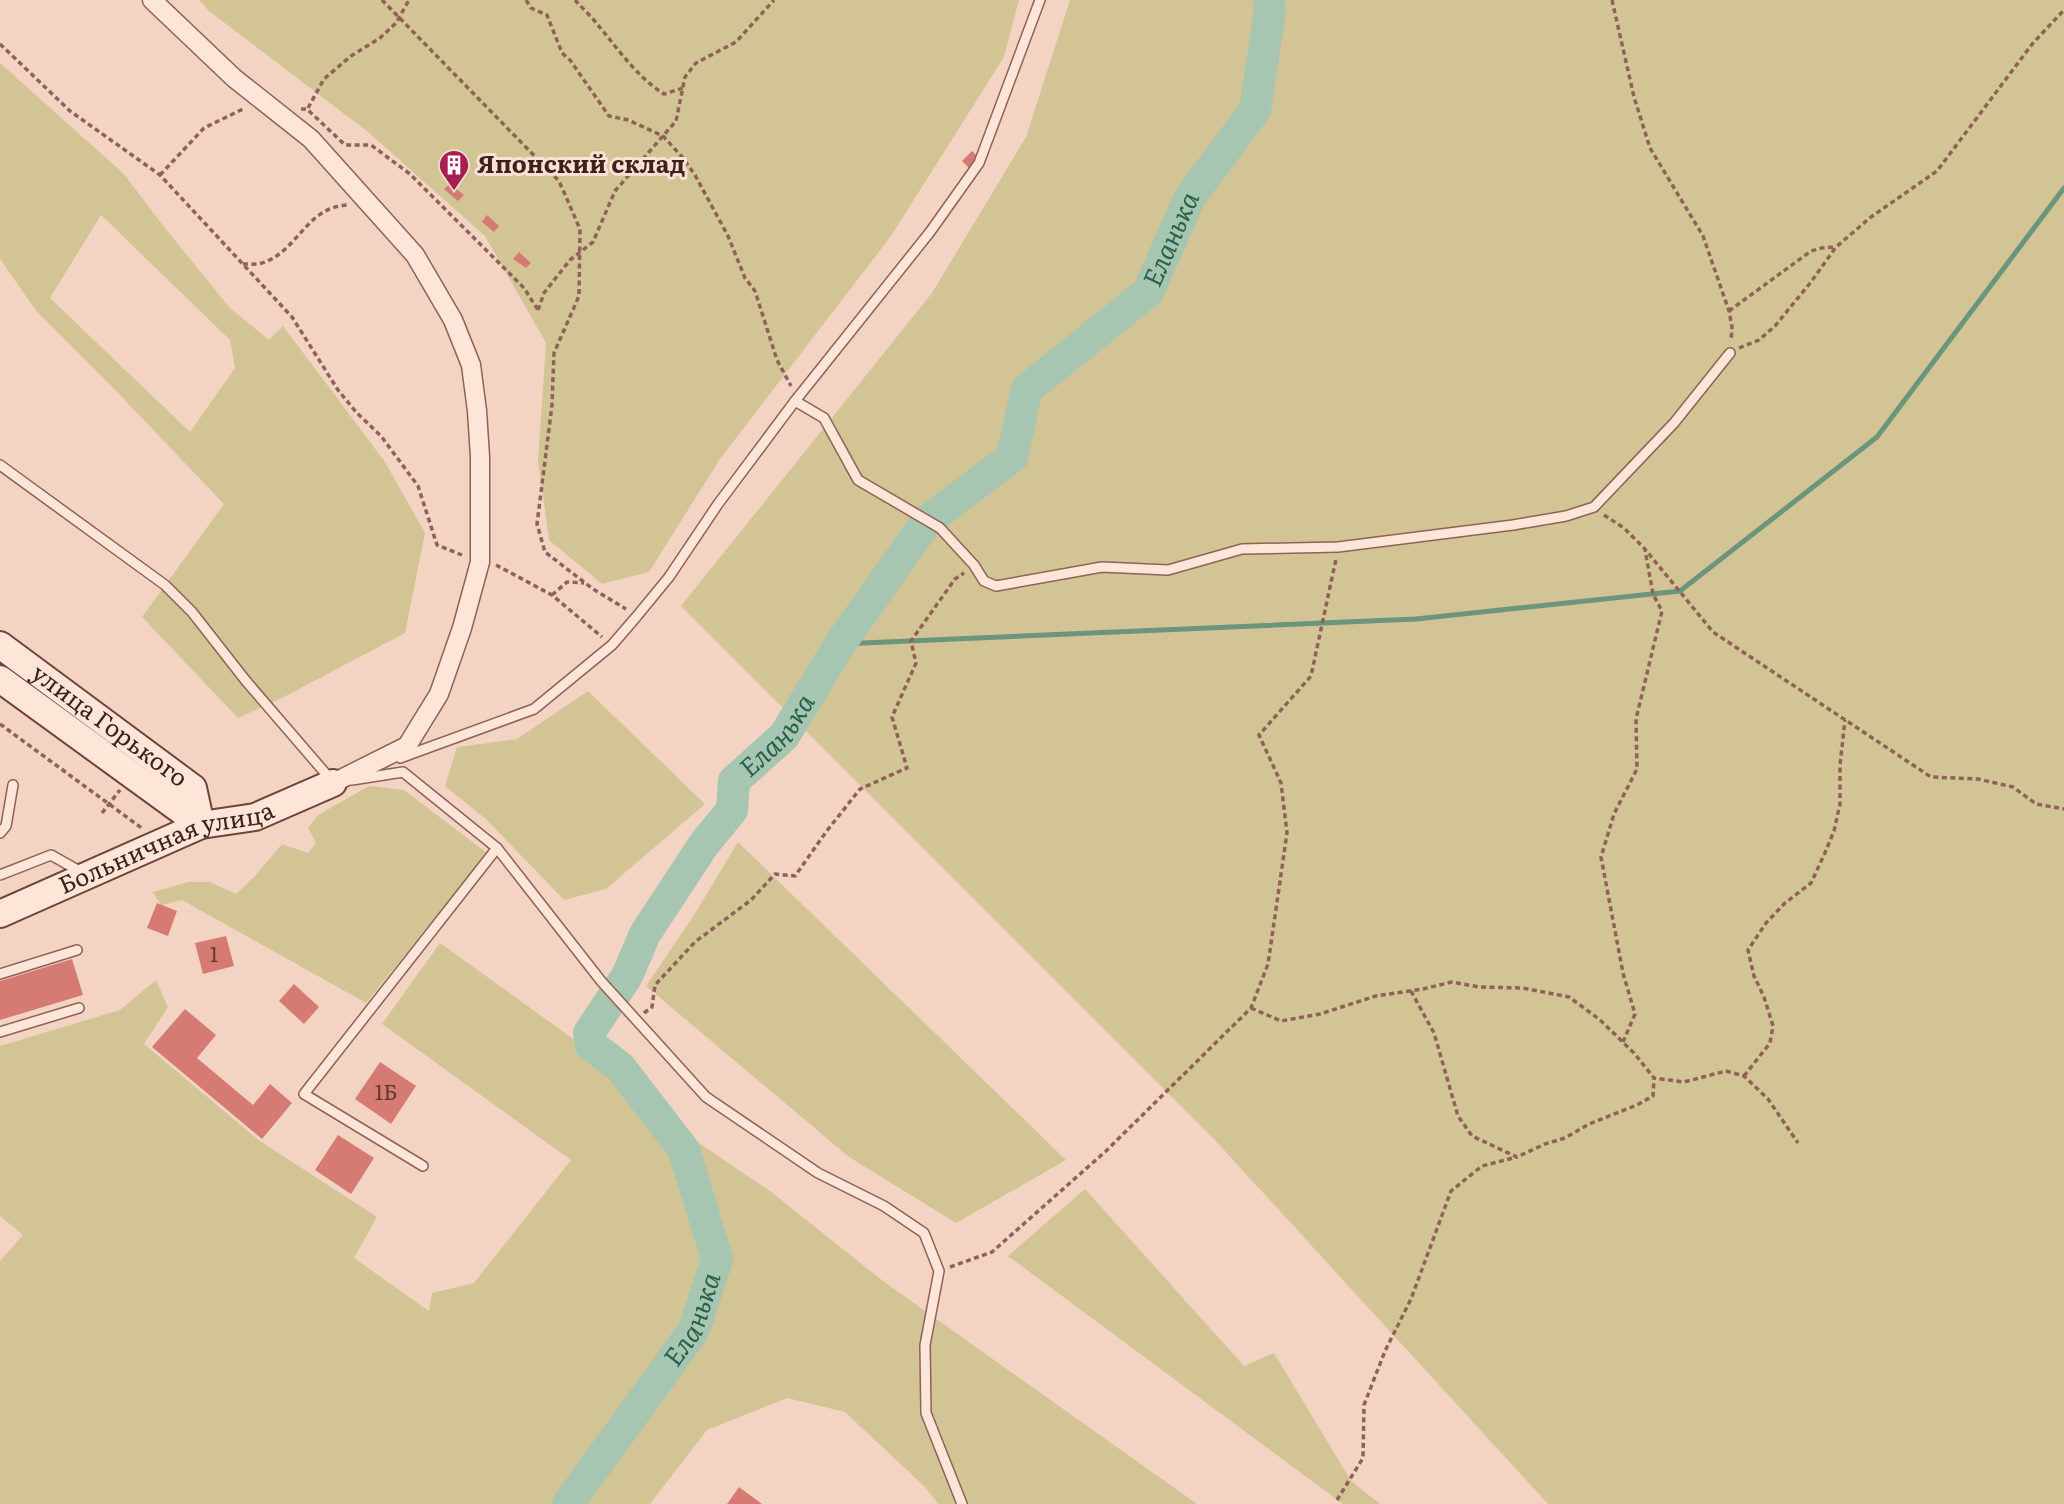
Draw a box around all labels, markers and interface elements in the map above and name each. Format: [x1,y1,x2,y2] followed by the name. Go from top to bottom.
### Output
[477,145,685,180] place label: Японский склад
[437,148,471,192] building icon: Японский склад
[1131,184,1207,292] water label: Еланька
[25,654,196,794] street label: улица Горького
[729,685,823,785] water label: Еланька
[52,791,279,901] street label: Больничная улица
[210,937,219,968] house number: 1
[375,1075,397,1106] house number: 1Б
[652,1267,728,1373] water label: Еланька

